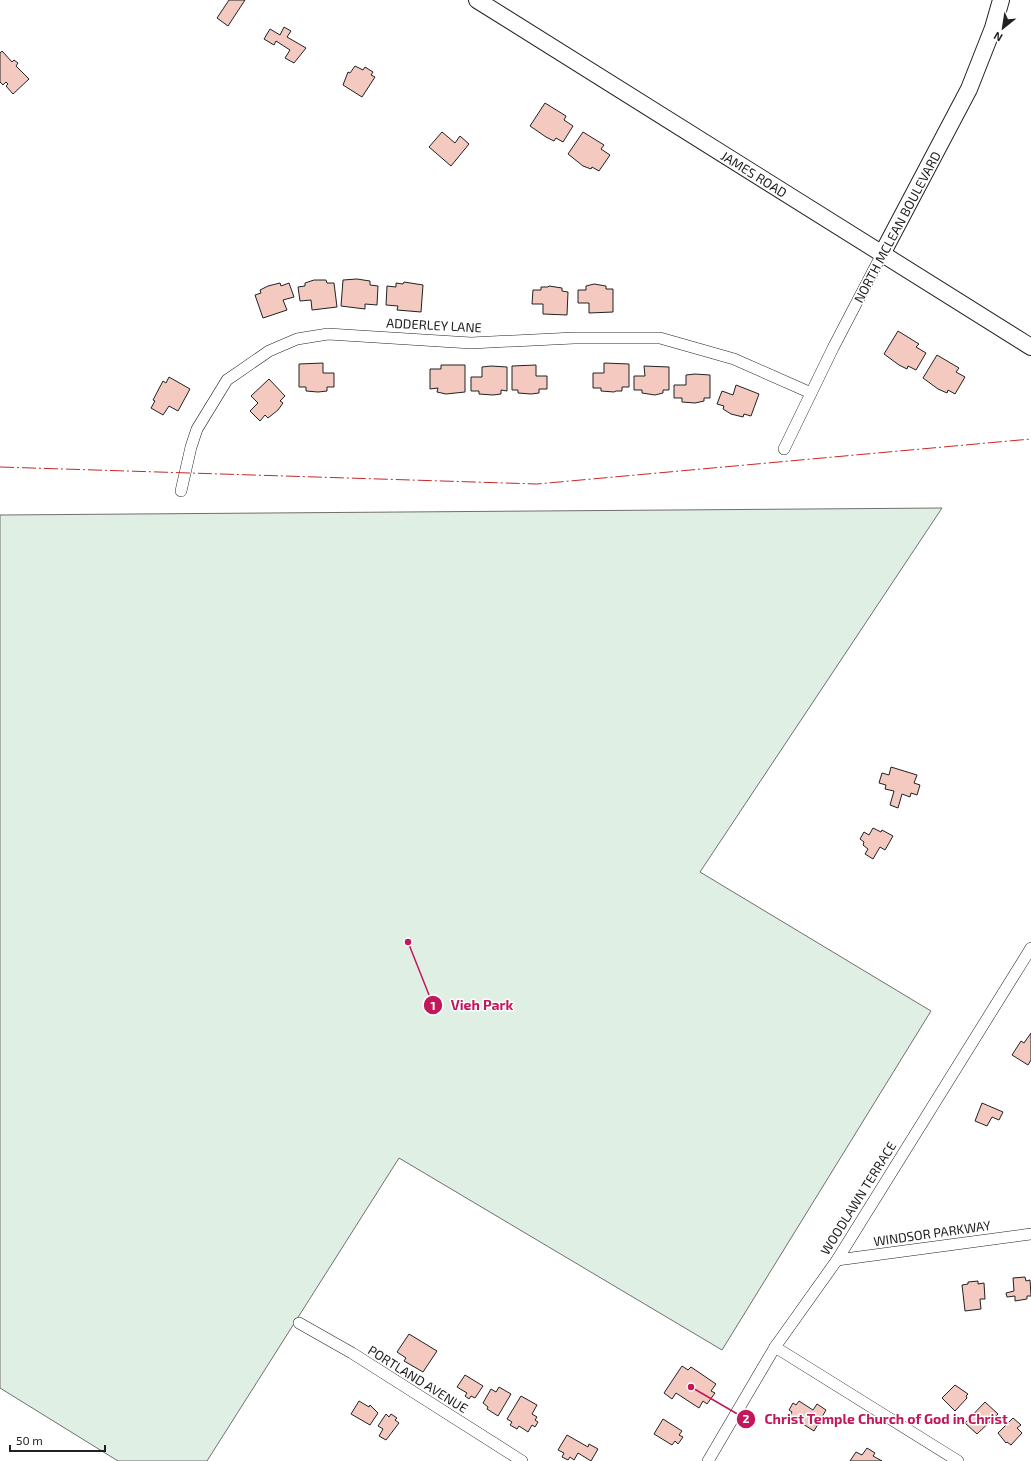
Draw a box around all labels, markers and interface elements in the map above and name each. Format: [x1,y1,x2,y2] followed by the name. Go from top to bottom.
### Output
[983,8,1023,48] north arrow
[991,29,1004,45] text: N
[718,147,790,201] street label: JAMES ROAD
[850,148,944,306] street label: NORTH MCLEAN BOULEVARD
[386,315,482,335] street label: ADDERLEY LANE
[423,992,521,1018] callout: Vieh Park
[451,996,513,1013] text: Vieh Park
[430,998,436,1012] text: 1
[817,1138,899,1258] street label: WOODLAWN TERRACE
[872,1217,992,1249] street label: WINDSOR PARKWAY
[365,1342,471,1416] street label: PORTLAND AVENUE
[736,1406,1016,1432] callout: Christ Temple Church of God in Christ
[764,1410,1008,1427] text: Christ Temple Church of God in Christ
[743,1411,750,1425] text: 2
[10,1427,105,1453] scale bar
[16,1433,43,1447] text: 50 m

